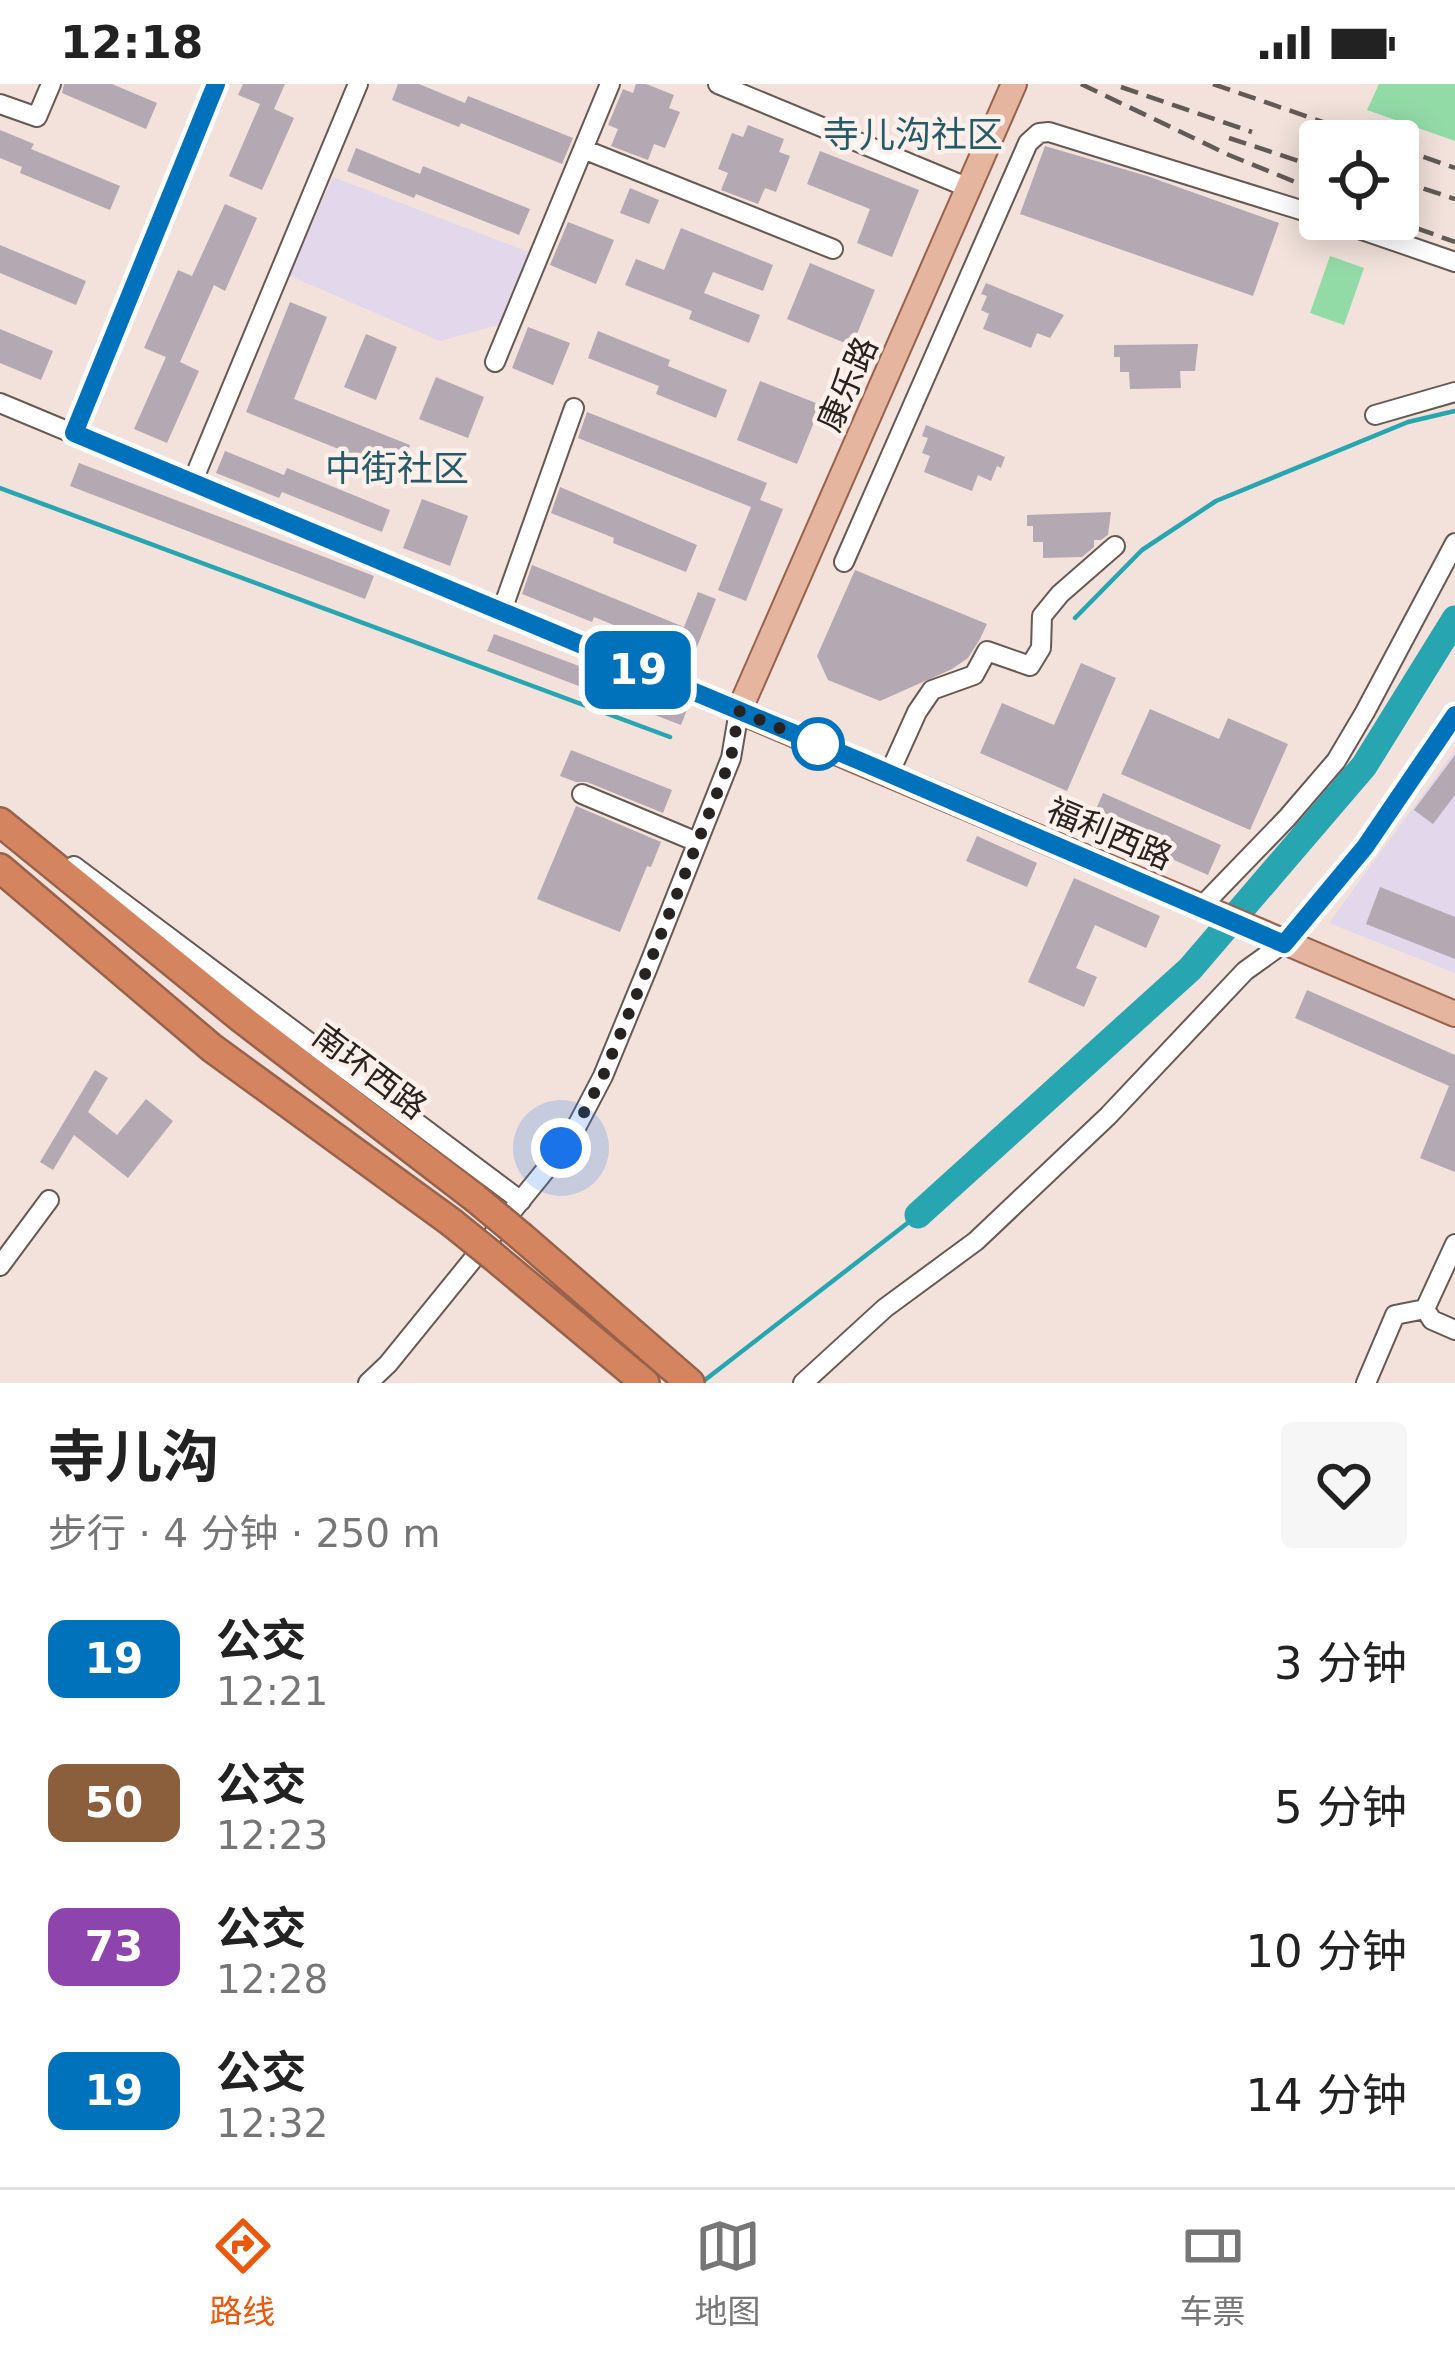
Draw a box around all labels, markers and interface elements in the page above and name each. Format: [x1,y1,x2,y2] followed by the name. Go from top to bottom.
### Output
[60,16,203,69] text: 12:18
[823,114,1003,155] district label: 寺儿沟社区
[1299,120,1419,240] map controls
[1299,120,1419,240] button: locate
[810,331,885,437] street label: 康乐路
[325,448,469,489] district label: 中街社区
[584,631,692,709] line badge: 19
[609,645,667,694] text: 19
[793,719,843,769] unlabelled marker
[1041,790,1178,877] street label: 福利西路
[305,1016,434,1127] street label: 南环西路
[531,1118,591,1178] your location
[1281,1422,1407,1548] button: heart
[48,1424,219,1490] text: 寺儿沟
[48,1511,440,1556] text: 步行 · 4 分钟 · 250 m
[216,1614,306,1667] text: 公交
[85,1634,143,1683] text: 19
[1274,1637,1407,1690] text: 3 分钟
[216,1669,328,1714] text: 12:21
[216,1758,306,1811] text: 公交
[85,1778,143,1827] text: 50
[1274,1781,1407,1834] text: 5 分钟
[216,1813,328,1858] text: 12:23
[216,1902,306,1955] text: 公交
[85,1922,143,1971] text: 73
[1245,1925,1407,1978] text: 10 分钟
[216,1957,328,2002] text: 12:28
[216,2046,306,2099] text: 公交
[85,2066,143,2115] text: 19
[1245,2069,1407,2122] text: 14 分钟
[216,2101,328,2146] text: 12:32
[210,2213,276,2333] tab: 路线
[695,2213,761,2333] tab: 地图
[1180,2213,1246,2333] tab: 车票

